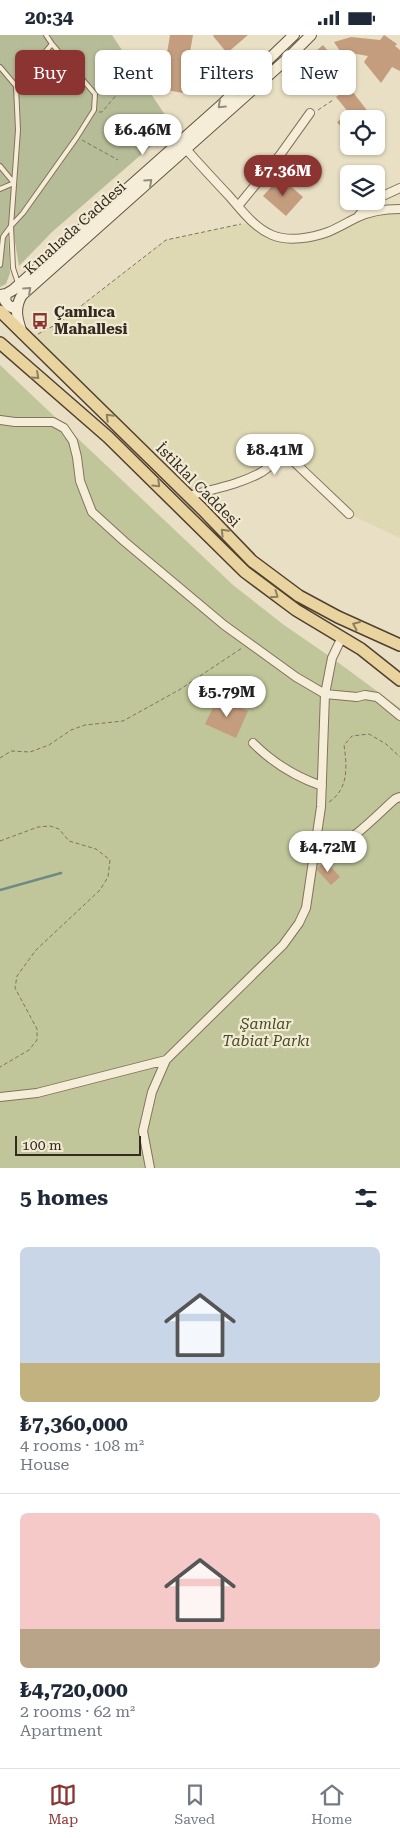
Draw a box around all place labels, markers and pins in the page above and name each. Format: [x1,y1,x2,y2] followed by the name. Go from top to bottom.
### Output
[102,113,184,156] pin: ₺6.46M
[242,155,324,197] pin: ₺7.36M
[54,303,128,338] place label: Çamlıca Mahallesi
[30,311,50,331] bus stop icon: Çamlıca Mahallesi
[234,433,316,476] pin: ₺8.41M
[186,675,268,718] pin: ₺5.79M
[287,831,369,873] pin: ₺4.72M

